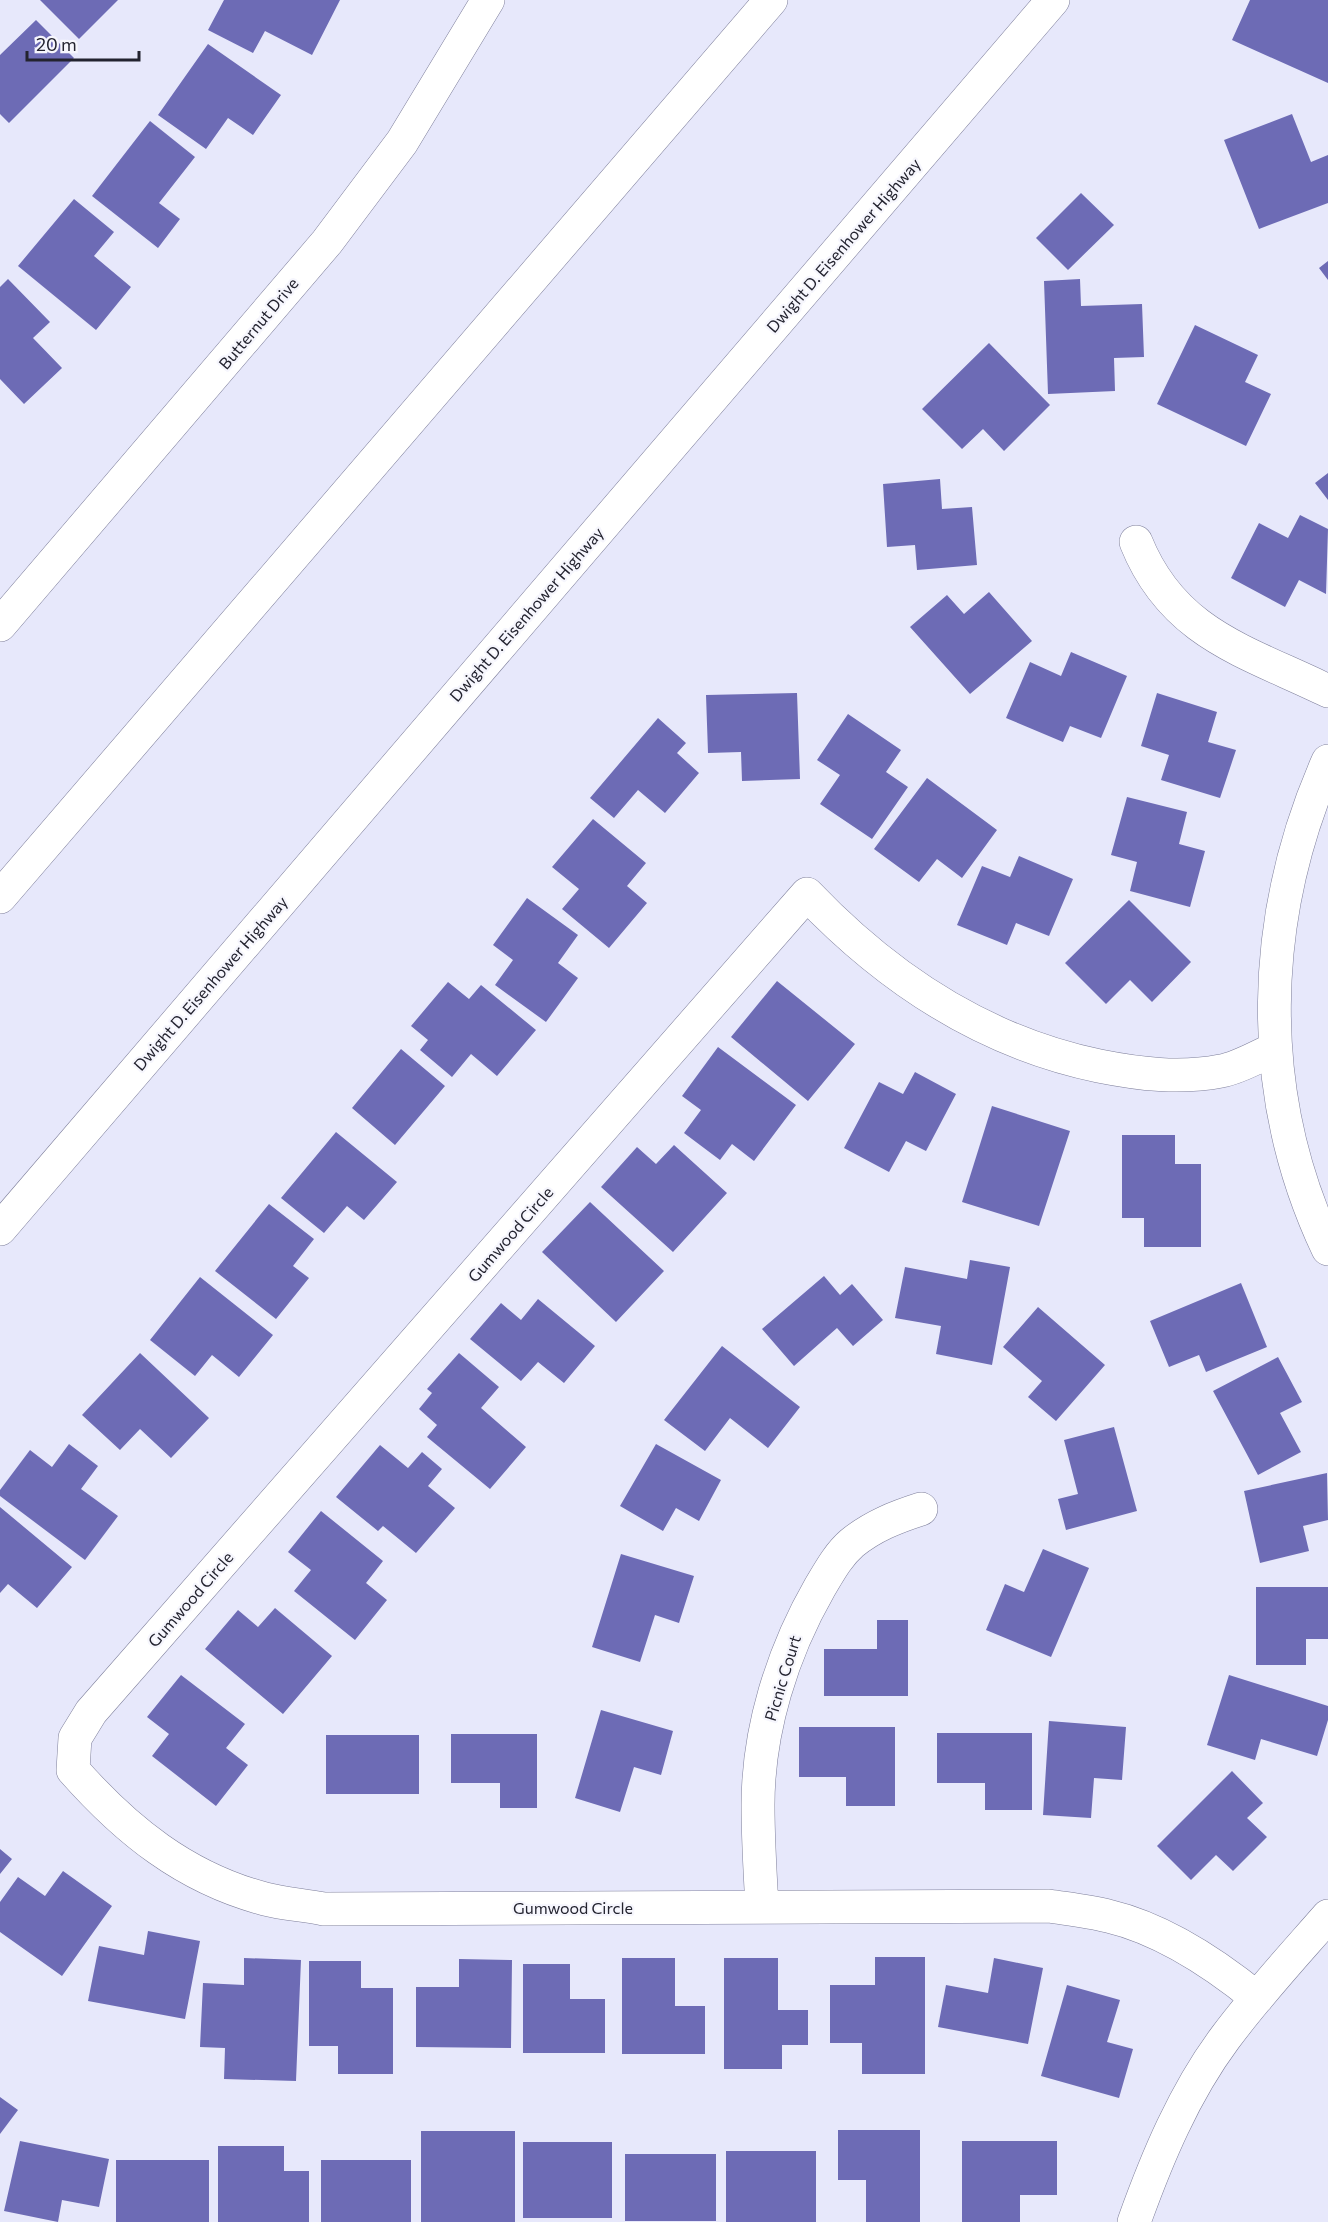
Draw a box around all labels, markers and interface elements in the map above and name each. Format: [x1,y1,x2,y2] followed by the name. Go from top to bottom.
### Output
[27,24,140,62] scale bar
[36,33,77,55] text: 20 m
[762,154,924,336] street label: Dwight D. Eisenhower Highway
[214,273,302,373] street label: Butternut Drive
[445,523,607,705] street label: Dwight D. Eisenhower Highway
[129,892,291,1074] street label: Dwight D. Eisenhower Highway
[463,1182,557,1286] street label: Gumwood Circle
[143,1547,237,1651] street label: Gumwood Circle
[760,1632,804,1723] street label: Picnic Court
[513,1898,633,1917] street label: Gumwood Circle

